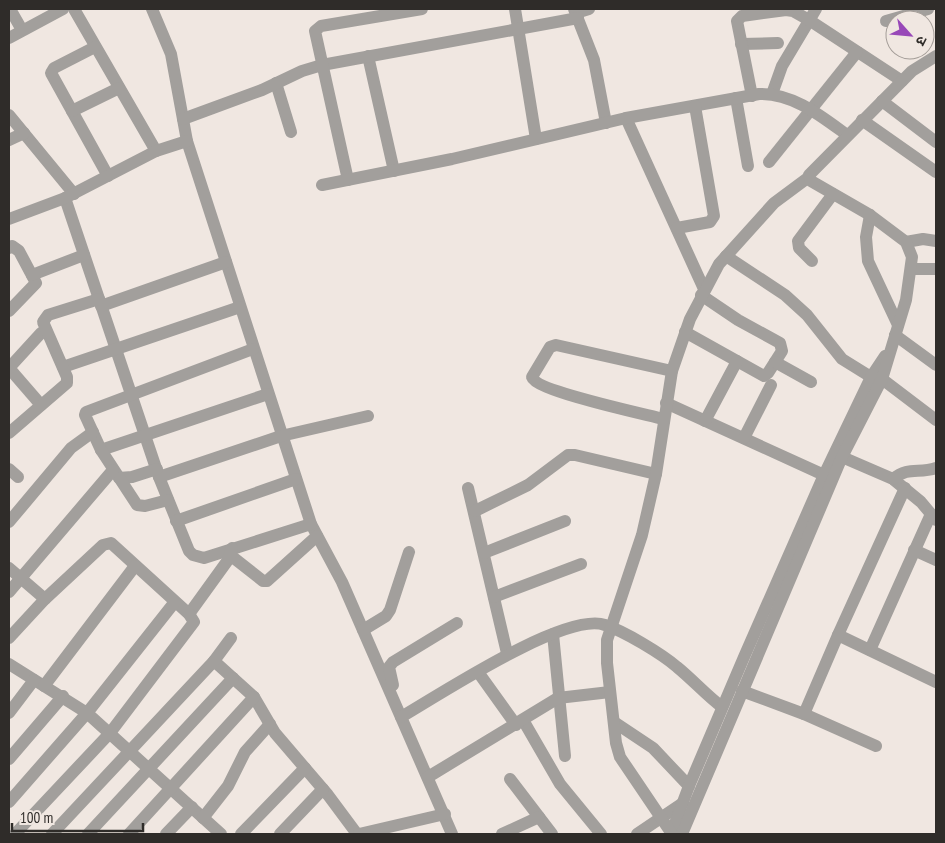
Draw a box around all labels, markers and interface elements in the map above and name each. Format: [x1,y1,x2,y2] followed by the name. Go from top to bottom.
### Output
[885,10,935,60] north arrow
[911,33,931,49] text: उ
[12,800,144,832] scale bar
[20,808,53,827] text: 100 m

